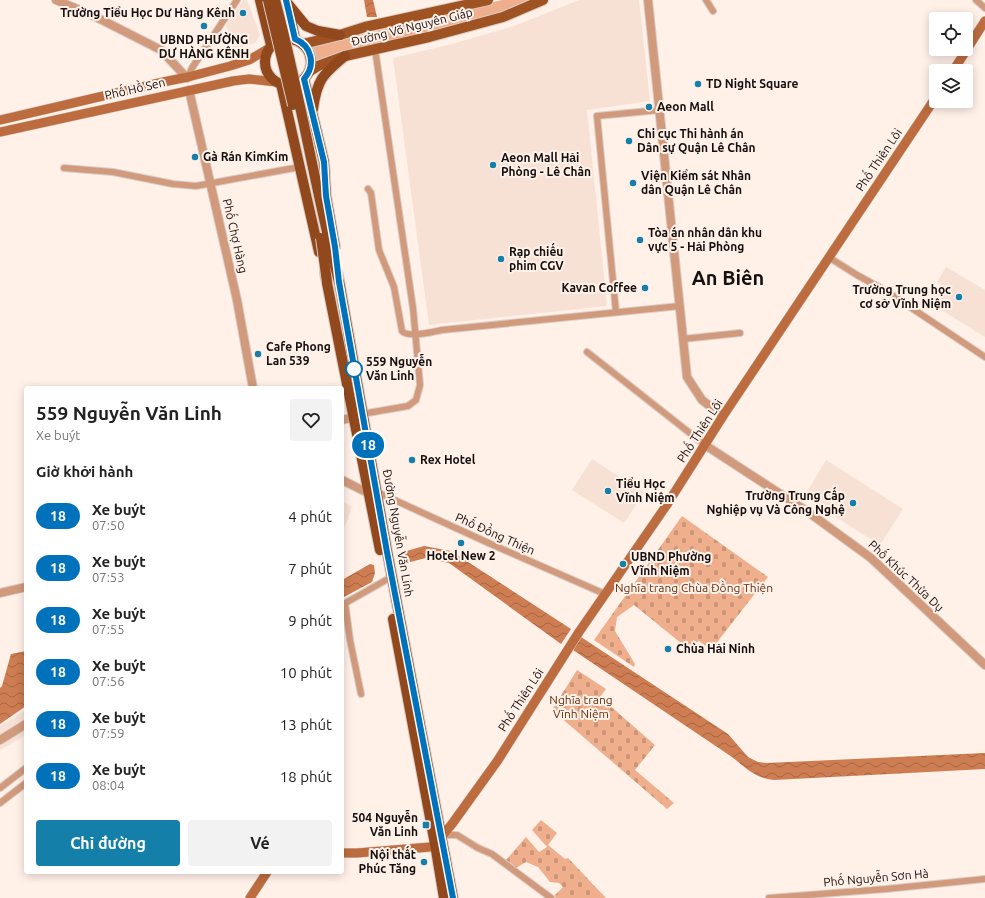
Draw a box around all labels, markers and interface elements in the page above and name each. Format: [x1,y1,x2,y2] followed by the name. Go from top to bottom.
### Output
[350,5,474,48] street label: Đường Võ Nguyên Giáp
[60,6,235,19] place label: Trường Tiểu Học Dư Hàng Kênh
[238,8,248,18] marker: Trường Tiểu Học Dư Hàng Kênh
[929,12,973,108] map controls
[929,12,973,56] button: locate
[199,21,209,31] marker: UBND PHƯỜNG DƯ HÀNG KÊNH
[159,31,249,60] place label: UBND PHƯỜNG DƯ HÀNG KÊNH
[929,64,973,108] button: layers
[103,74,166,102] street label: Phố Hồ Sen
[706,77,799,90] place label: TD Night Square
[693,79,703,89] marker: TD Night Square
[657,100,714,113] place label: Aeon Mall
[644,102,654,112] marker: Aeon Mall
[852,125,904,193] street label: Phố Thiên Lôi
[637,127,755,154] place label: Chi cục Thi hành án Dân sự Quận Lê Chân
[624,136,634,146] marker: Chi cục Thi hành án Dân sự Quận Lê Chân
[203,150,288,163] place label: Gà Rán KimKim
[501,151,591,178] place label: Aeon Mall Hải Phòng - Lê Chân
[190,152,200,162] marker: Gà Rán KimKim
[488,160,498,170] marker: Aeon Mall Hải Phòng - Lê Chân
[641,169,751,196] place label: Viện Kiểm sát Nhân dân Quận Lê Chân
[628,178,638,188] marker: Viện Kiểm sát Nhân dân Quận Lê Chân
[220,197,251,275] street label: Phố Chợ Hàng
[648,226,762,253] place label: Tòa án nhân dân khu vực 5 - Hải Phòng
[635,235,645,245] marker: Tòa án nhân dân khu vực 5 - Hải Phòng
[509,242,564,272] place label: Rạp chiếu phim CGV
[496,254,506,264] marker: Rạp chiếu phim CGV
[692,266,764,289] district label: An Biên
[562,281,637,294] place label: Kavan Coffee
[640,283,650,293] marker: Kavan Coffee
[853,283,951,310] place label: Trường Trung học cơ sở Vĩnh Niệm
[954,292,964,302] marker: Trường Trung học cơ sở Vĩnh Niệm
[266,340,331,367] place label: Cafe Phong Lan 539
[253,349,263,359] marker: Cafe Phong Lan 539
[366,353,432,382] place label: 559 Nguyễn Văn Linh
[345,360,363,378] marker: 559 Nguyễn Văn Linh
[674,396,725,465] street label: Phố Thiên Lôi
[290,399,332,441] button: heart
[36,402,222,424] text: 559 Nguyễn Văn Linh
[36,428,80,442] text: Xe buýt
[350,432,386,458] line badge: 18
[360,437,376,453] text: 18
[420,453,476,466] place label: Rex Hotel
[407,455,417,465] marker: Rex Hotel
[36,463,133,480] text: Giờ khởi hành
[381,468,416,598] street label: Đường Nguyễn Văn Linh
[616,477,675,504] place label: Tiểu Học Vĩnh Niệm
[603,486,613,496] marker: Tiểu Học Vĩnh Niệm
[706,486,845,516] place label: Trường Trung Cấp Nghiệp vụ Và Công Nghệ
[848,498,858,508] marker: Trường Trung Cấp Nghiệp vụ Và Công Nghệ
[92,501,146,518] text: Xe buýt
[50,508,66,524] text: 18
[288,508,332,525] text: 4 phút
[453,509,537,558] street label: Phố Đồng Thiện
[92,518,125,532] text: 07:50
[865,537,947,615] street label: Phố Khúc Thừa Dụ
[456,538,466,548] marker: Hotel New 2
[426,549,496,562] place label: Hotel New 2
[631,550,711,577] place label: UBND Phường Vĩnh Niệm
[92,553,146,570] text: Xe buýt
[618,559,628,569] marker: UBND Phường Vĩnh Niệm
[50,560,66,576] text: 18
[288,560,332,577] text: 7 phút
[92,570,125,584] text: 07:53
[615,580,773,595] park label: Nghĩa trang Chùa Đồng Thiện
[92,605,146,622] text: Xe buýt
[50,612,66,628] text: 18
[288,612,332,629] text: 9 phút
[92,622,125,636] text: 07:55
[676,642,755,655] place label: Chùa Hải Ninh
[663,644,673,654] marker: Chùa Hải Ninh
[92,657,146,674] text: Xe buýt
[50,664,66,680] text: 18
[280,664,332,681] text: 10 phút
[495,665,546,734] street label: Phố Thiên Lôi
[92,674,125,688] text: 07:56
[549,693,613,721] park label: Nghĩa trang Vĩnh Niệm
[92,709,146,726] text: Xe buýt
[50,716,66,732] text: 18
[280,716,332,733] text: 13 phút
[92,726,125,740] text: 07:59
[92,761,146,778] text: Xe buýt
[50,768,66,784] text: 18
[280,768,332,785] text: 18 phút
[92,778,125,792] text: 08:04
[352,809,418,838] place label: 504 Nguyễn Văn Linh
[36,820,180,866] button: Chỉ đường
[188,820,332,866] button: Vé
[421,820,431,830] marker: 504 Nguyễn Văn Linh
[359,845,416,875] place label: Nội thất Phúc Tăng
[419,857,429,867] marker: Nội thất Phúc Tăng
[823,865,929,889] street label: Phố Nguyễn Sơn Hà

